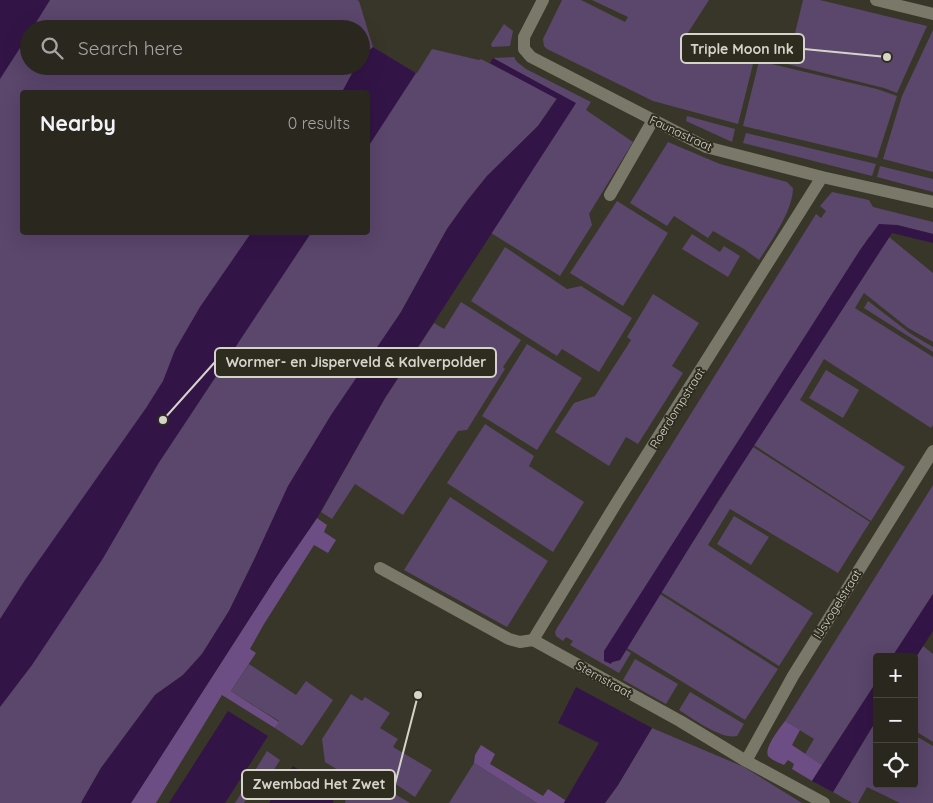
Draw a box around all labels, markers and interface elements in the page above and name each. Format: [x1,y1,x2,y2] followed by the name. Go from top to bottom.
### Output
[20,20,370,75] search box
[38,34,66,62] icon: search
[681,34,804,63] callout: Triple Moon Ink
[78,36,183,60] text: Search here
[690,40,794,58] text: Triple Moon Ink
[40,110,116,136] text: Nearby
[647,112,715,154] street label: Faunastraat
[288,113,350,133] text: 0 results
[215,348,496,377] callout: Wormer- en Jisperveld & Kalverpolder
[226,353,486,371] text: Wormer- en Jisperveld & Kalverpolder
[646,365,708,451] street label: Roerdompstraat
[810,567,864,641] street label: IJsvogelstraat
[873,653,918,788] map controls
[873,653,918,698] button: +
[573,657,635,701] street label: Sternstraat
[873,698,918,743] button: −
[873,743,918,788] button: locate
[242,770,395,799] callout: Zwembad Het Zwet
[252,775,386,793] text: Zwembad Het Zwet

